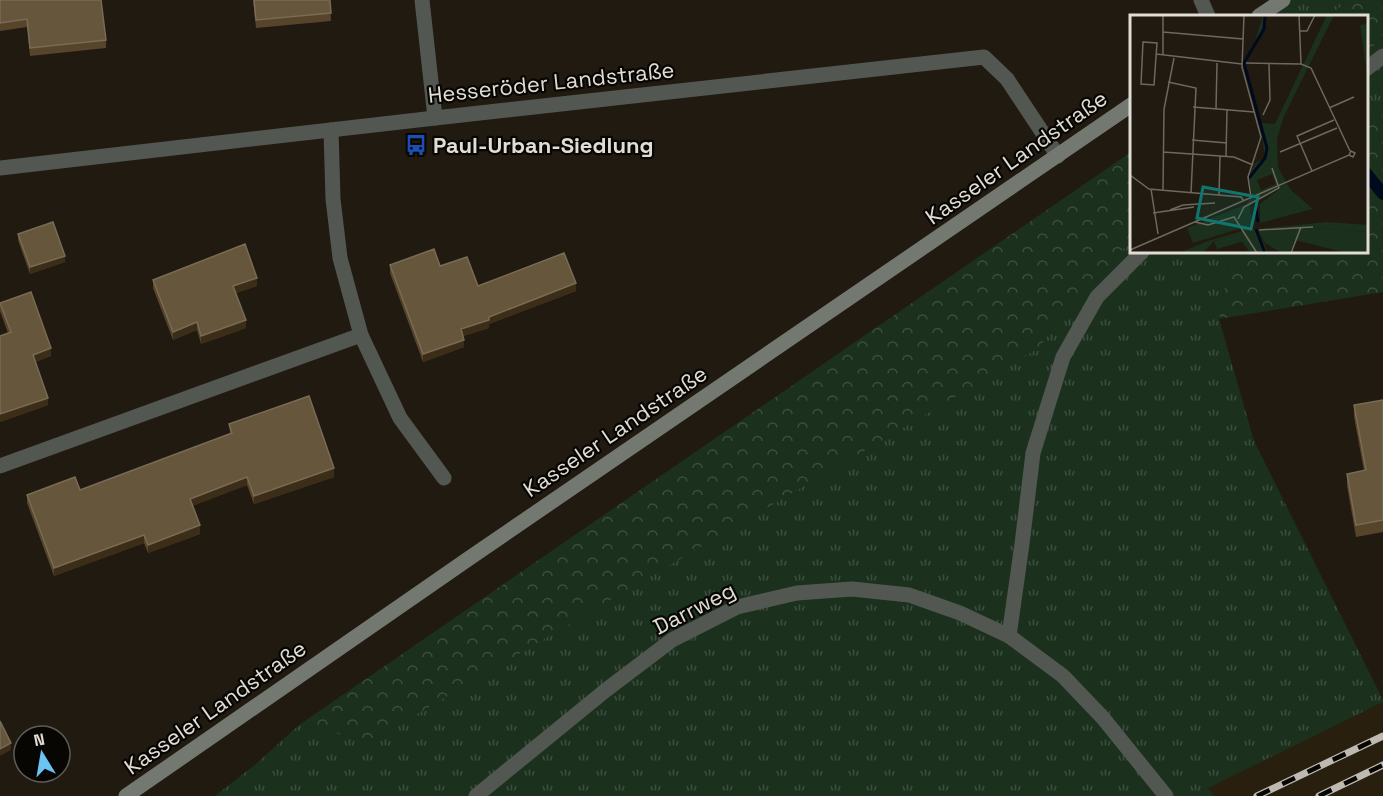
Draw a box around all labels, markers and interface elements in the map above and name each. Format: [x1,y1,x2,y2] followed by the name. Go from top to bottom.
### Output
[1130,15,1368,254] inset map
[426,55,676,109] street label: Hesseröder Landstraße
[920,84,1112,230] street label: Kasseler Landstraße
[433,131,654,159] place label: Paul-Urban-Siedlung
[404,133,428,157] bus stop icon: Paul-Urban-Siedlung
[518,359,712,503] street label: Kasseler Landstraße
[648,575,740,641] street label: Darrweg
[119,634,311,780] street label: Kasseler Landstraße
[12,724,72,784] north arrow
[32,728,47,751] text: N

